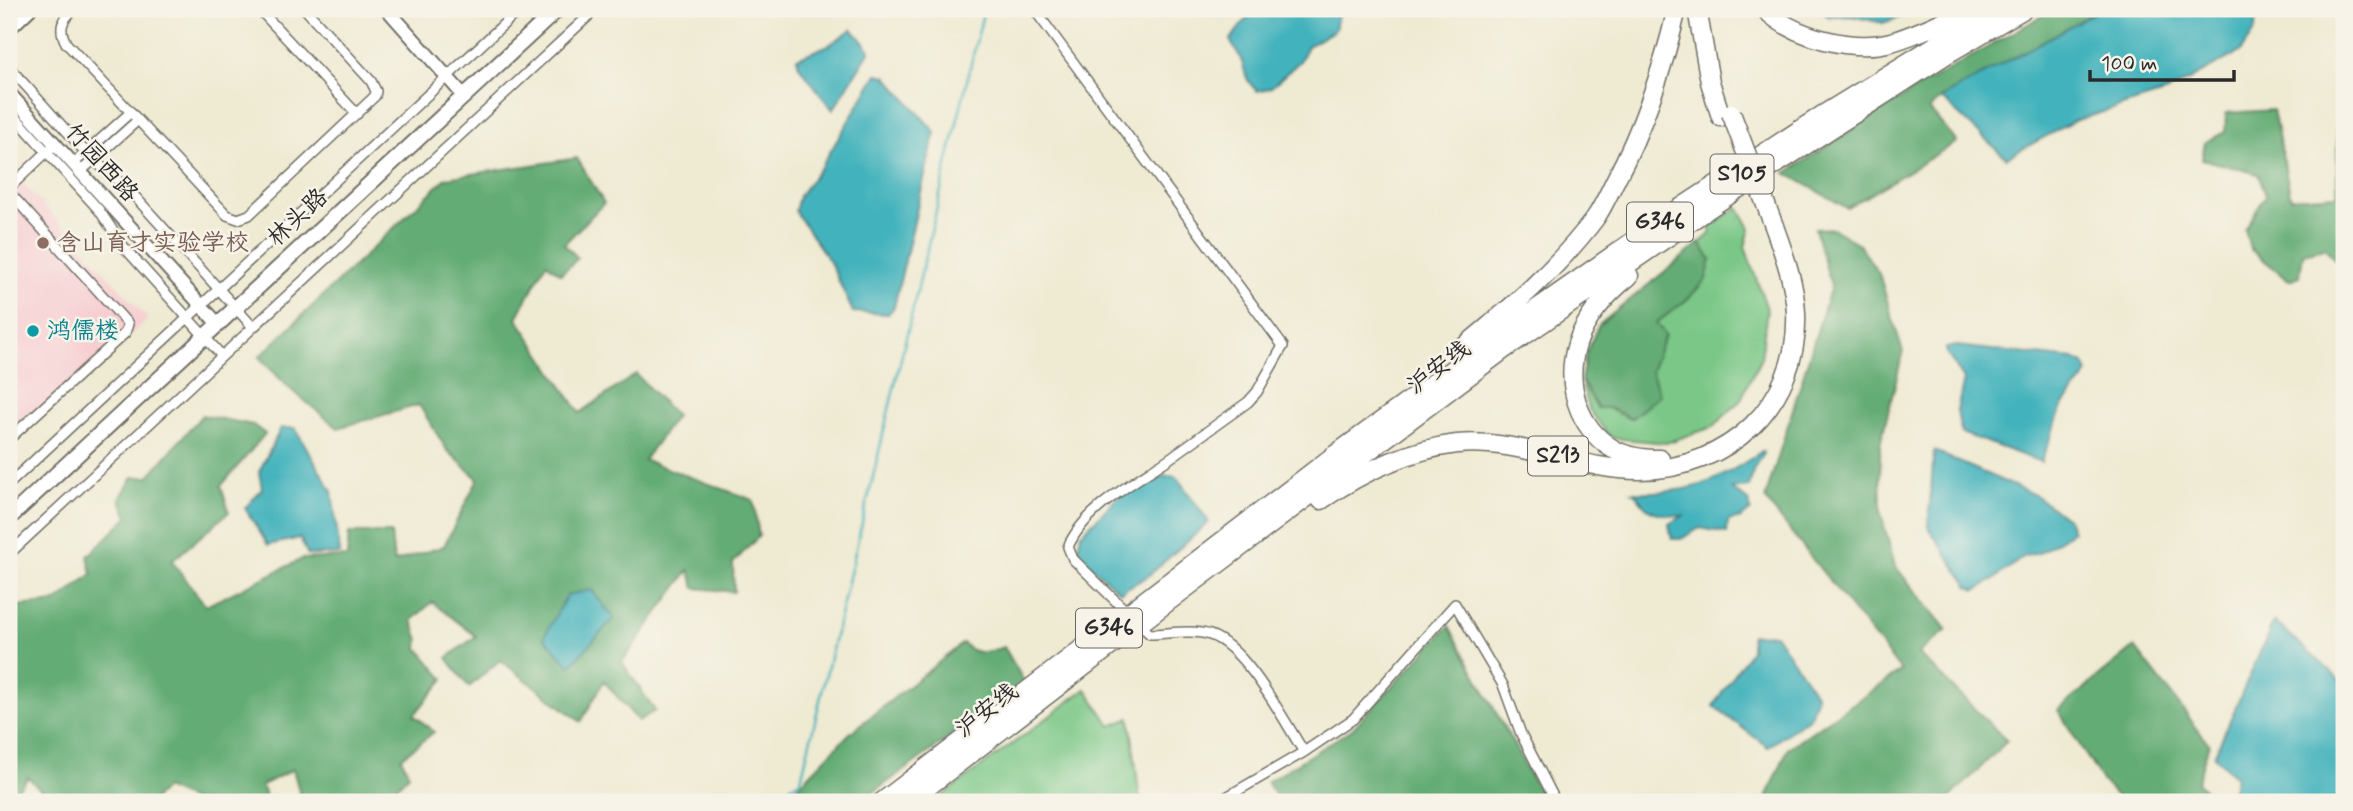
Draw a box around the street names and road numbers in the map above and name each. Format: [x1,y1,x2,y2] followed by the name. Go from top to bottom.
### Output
[57,117,145,209] street label: 竹园西路
[1710,154,1774,194] road number: S105
[261,182,335,254] street label: 林头路
[1627,202,1693,242] road number: G346
[1401,334,1477,402] street label: 沪安线
[1528,436,1588,476] road number: S213
[1076,608,1142,648] road number: G346
[949,677,1025,745] street label: 沪安线

